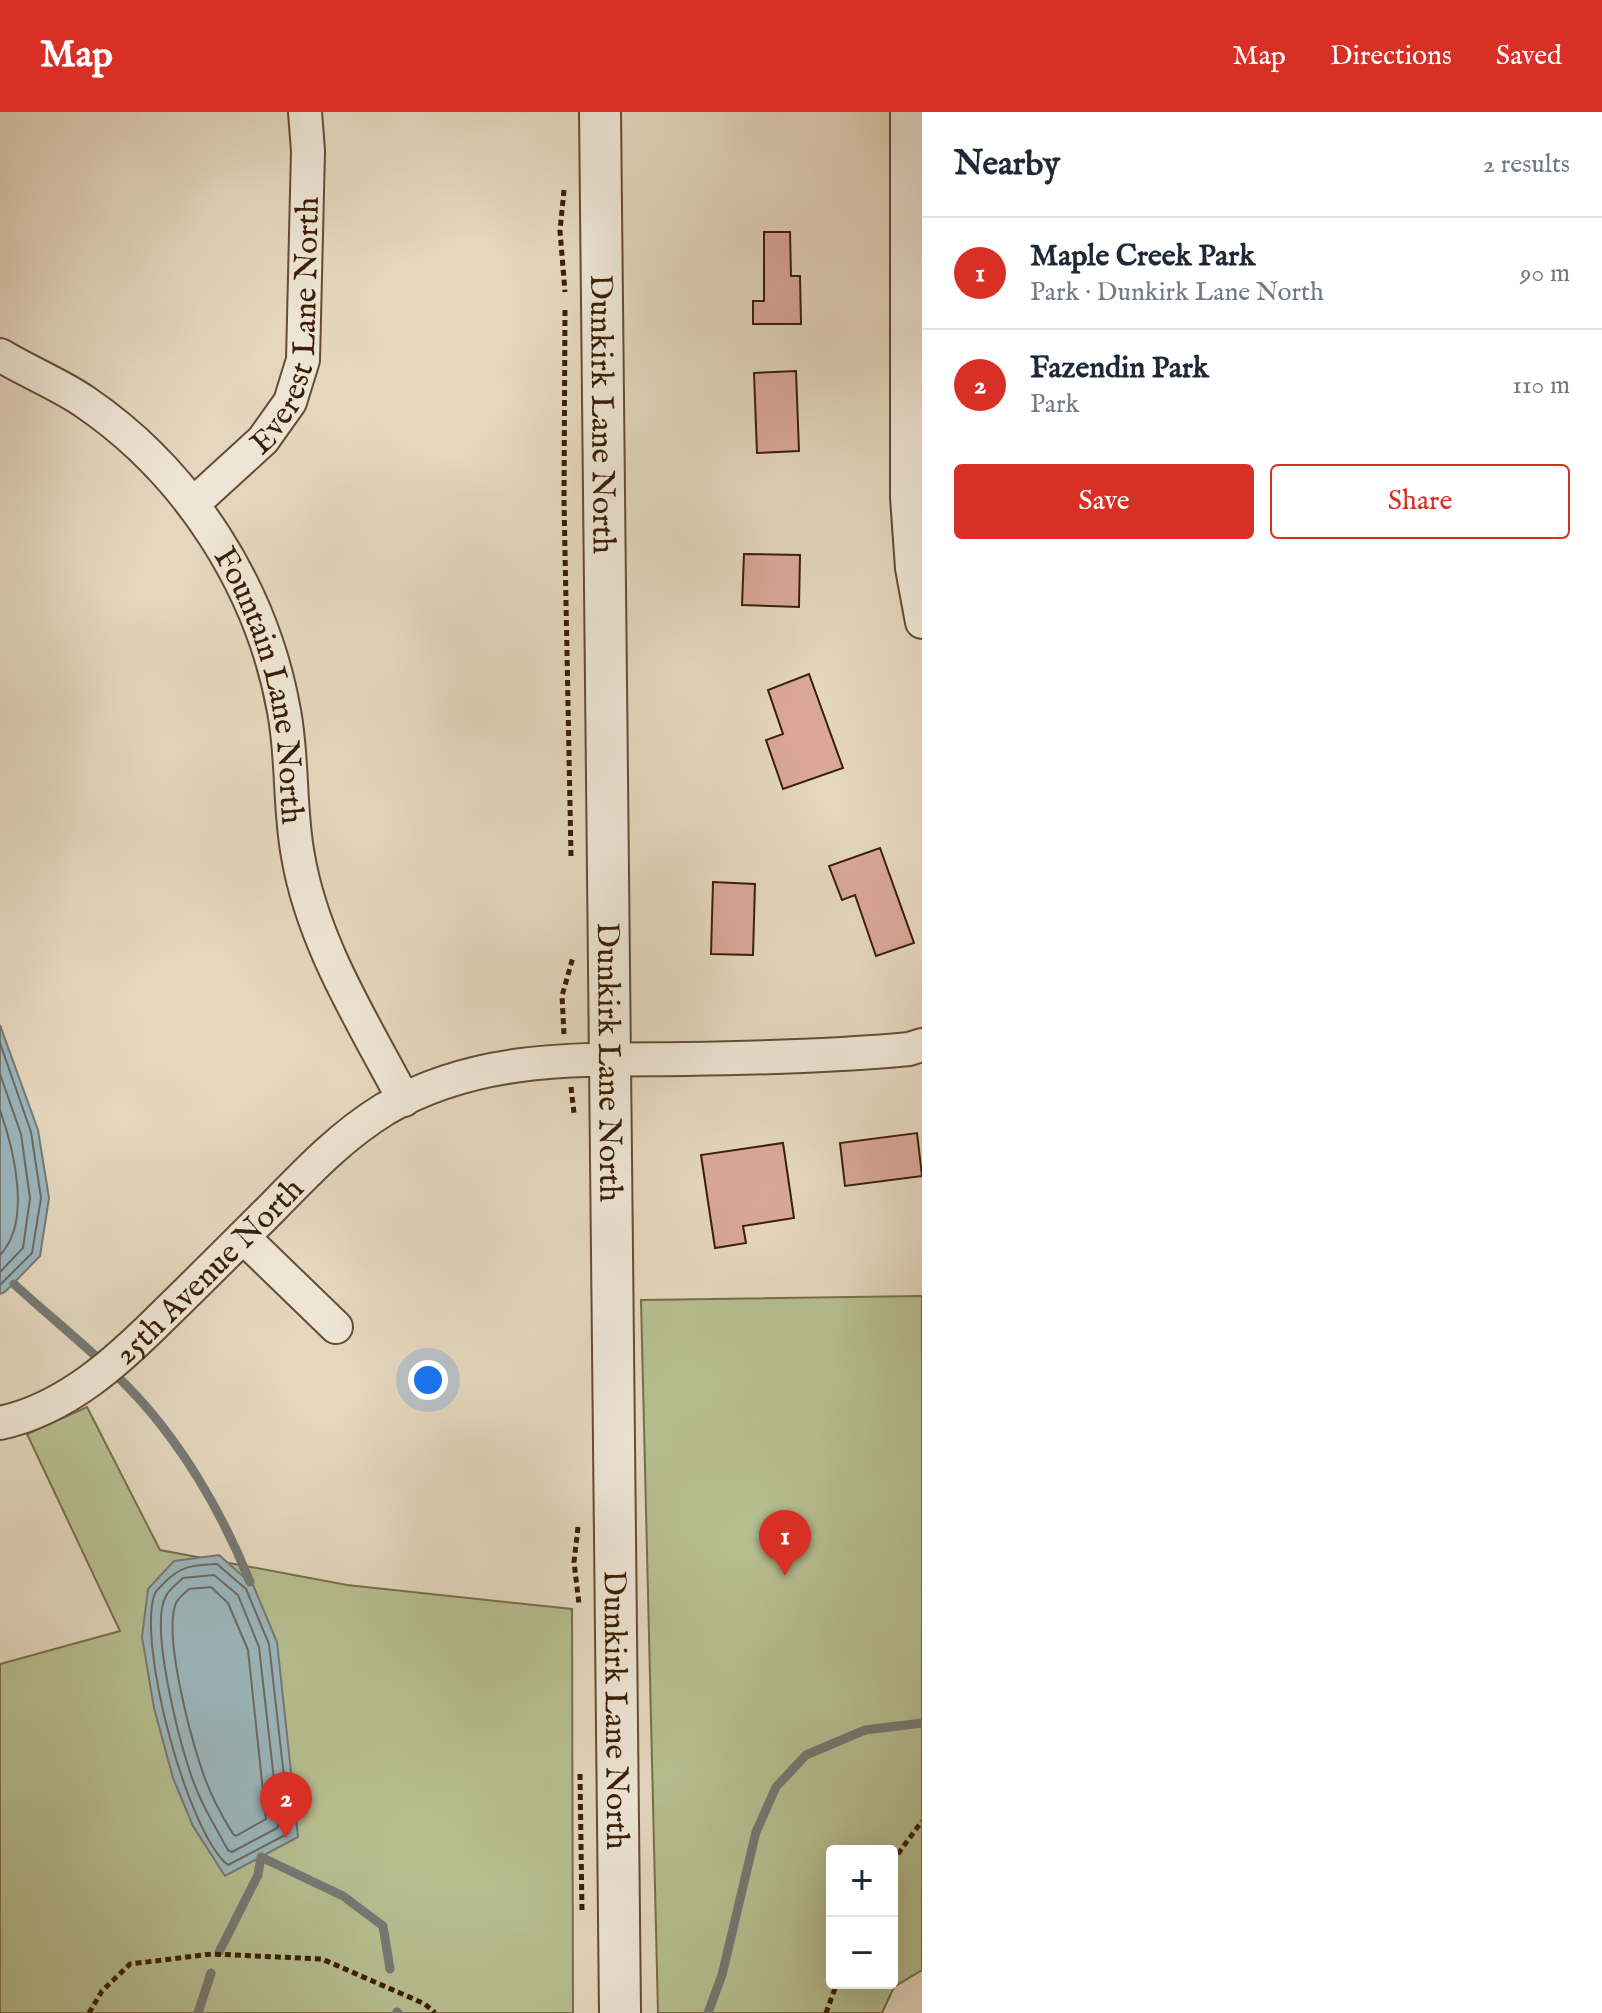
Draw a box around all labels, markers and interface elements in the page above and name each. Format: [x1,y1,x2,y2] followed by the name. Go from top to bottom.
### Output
[40,32,113,80] text: Map
[1232,39,1286,74] text: Map
[1330,39,1452,74] text: Directions
[1496,39,1562,74] text: Saved
[954,143,1060,186] text: Nearby
[1483,148,1570,181] text: 2 results
[242,196,330,465] street label: Everest Lane North
[1030,238,1255,276] text: Maple Creek Park
[975,257,985,290] text: 1
[1520,257,1570,290] text: 90 m
[579,274,623,554] street label: Dunkirk Lane North
[1030,276,1324,309] text: Park · Dunkirk Lane North
[1030,350,1209,388] text: Fazendin Park
[974,369,986,402] text: 2
[1512,369,1570,402] text: 110 m
[1030,388,1079,421] text: Park
[954,464,1254,539] button: Save
[1270,464,1570,539] button: Share
[203,540,312,826] street label: Fountain Lane North
[586,922,629,1202] street label: Dunkirk Lane North
[107,1170,313,1375] street label: 25th Avenue North
[408,1360,448,1400] your location
[759,1510,811,1576] pin: 1
[592,1570,636,1850] street label: Dunkirk Lane North
[260,1772,312,1838] pin: 2
[826,1845,898,1989] map controls
[826,1845,898,1917] button: +
[826,1917,898,1989] button: −

